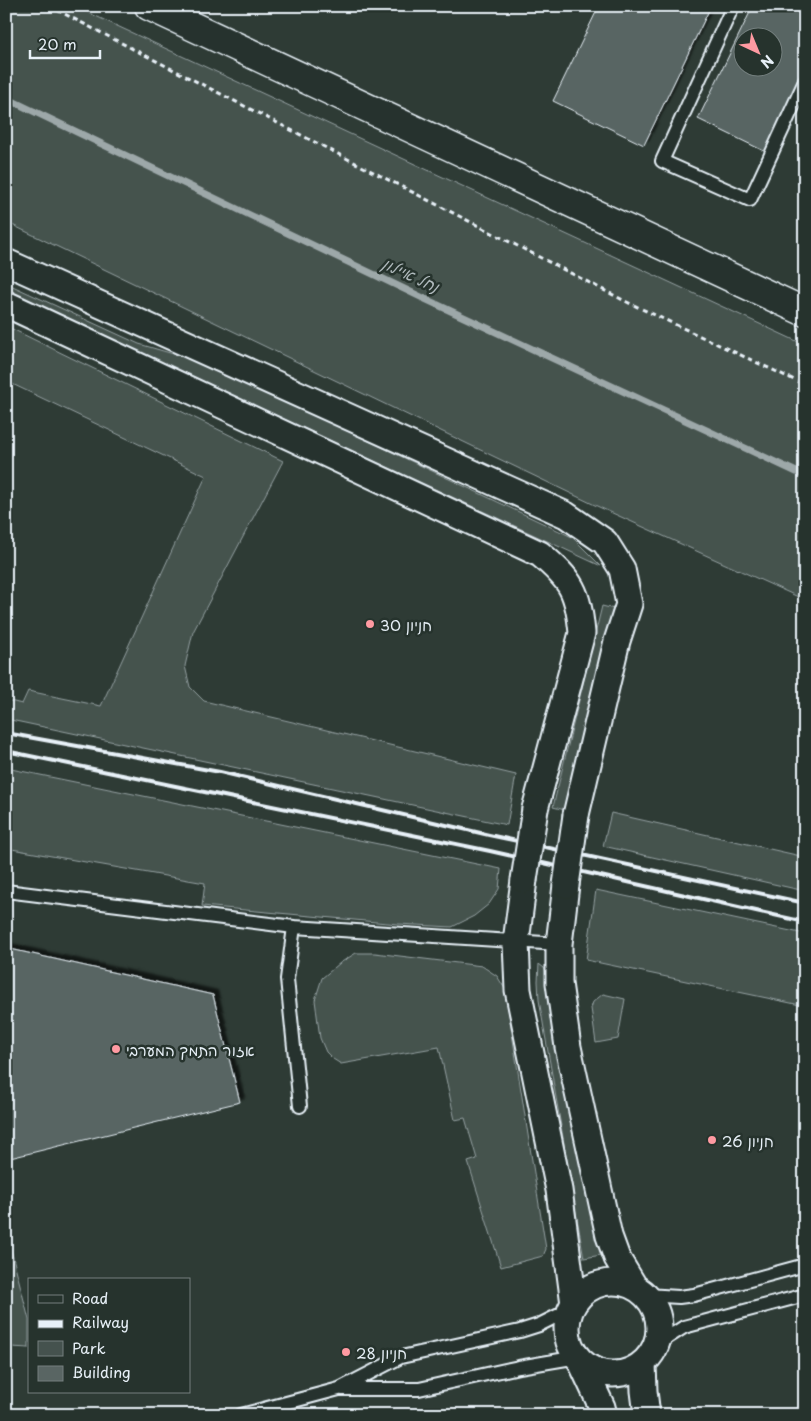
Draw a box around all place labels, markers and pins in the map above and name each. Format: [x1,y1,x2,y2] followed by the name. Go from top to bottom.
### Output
[380,613,432,636] place label: חניון 30
[364,618,376,630] marker: חניון 30
[126,1038,255,1061] place label: אזור התמך המערבי
[110,1043,122,1055] marker: אזור התמך המערבי
[722,1129,774,1152] place label: חניון 26
[706,1134,718,1146] marker: חניון 26
[356,1341,407,1364] place label: חניון 28
[340,1346,352,1358] marker: חניון 28

